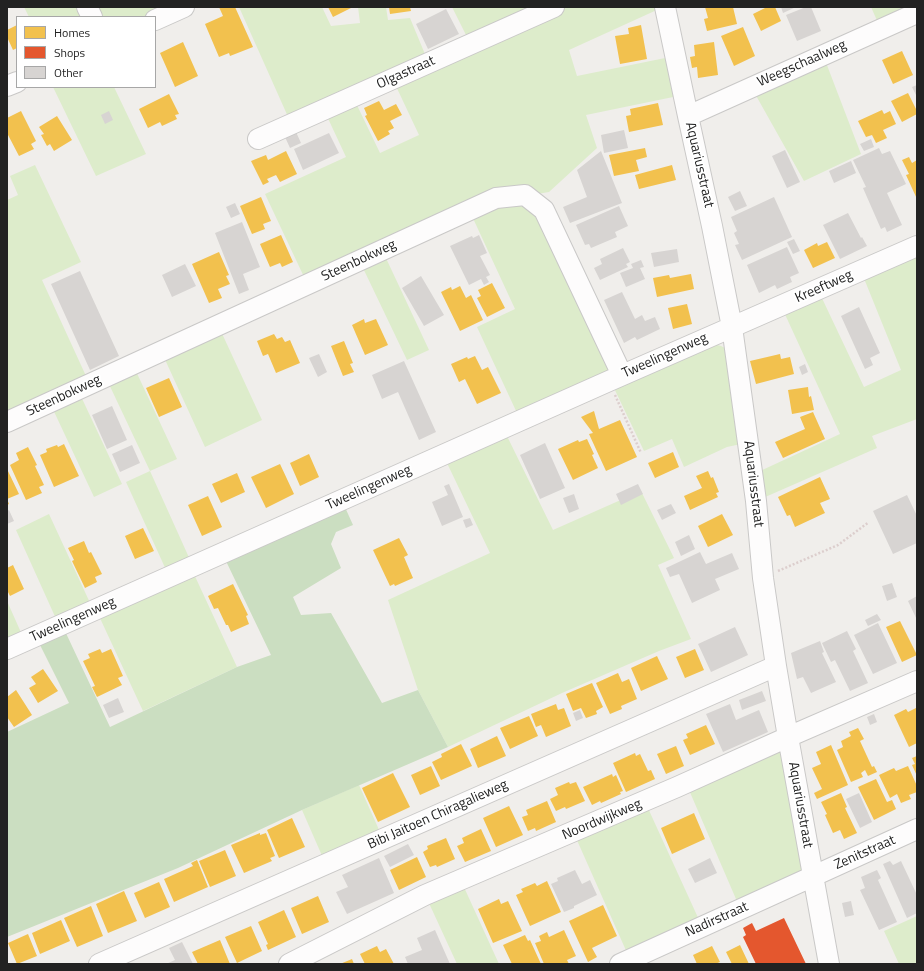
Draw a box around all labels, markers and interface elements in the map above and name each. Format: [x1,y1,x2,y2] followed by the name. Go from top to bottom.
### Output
[16,16,156,88] legend
[54,23,90,42] text: Homes
[755,37,849,91] street label: Weegschaalweg
[54,43,85,62] text: Shops
[374,53,438,93] street label: Olgastraat
[54,63,83,82] text: Other
[681,121,717,209] street label: Aquariusstraat
[319,236,399,286] street label: Steenbokweg
[793,267,855,307] street label: Kreeftweg
[620,330,710,382] street label: Tweelingenweg
[24,371,104,421] street label: Steenbokweg
[739,440,767,528] street label: Aquariusstraat
[324,462,414,514] street label: Tweelingenweg
[28,594,118,646] street label: Tweelingenweg
[784,761,816,849] street label: Aquariusstraat
[365,776,511,854] street label: Bibi Jaitoen Chiragalieweg
[560,796,644,844] street label: Noordwijkweg
[832,832,898,874] street label: Zenitstraat
[683,899,751,941] street label: Nadirstraat

